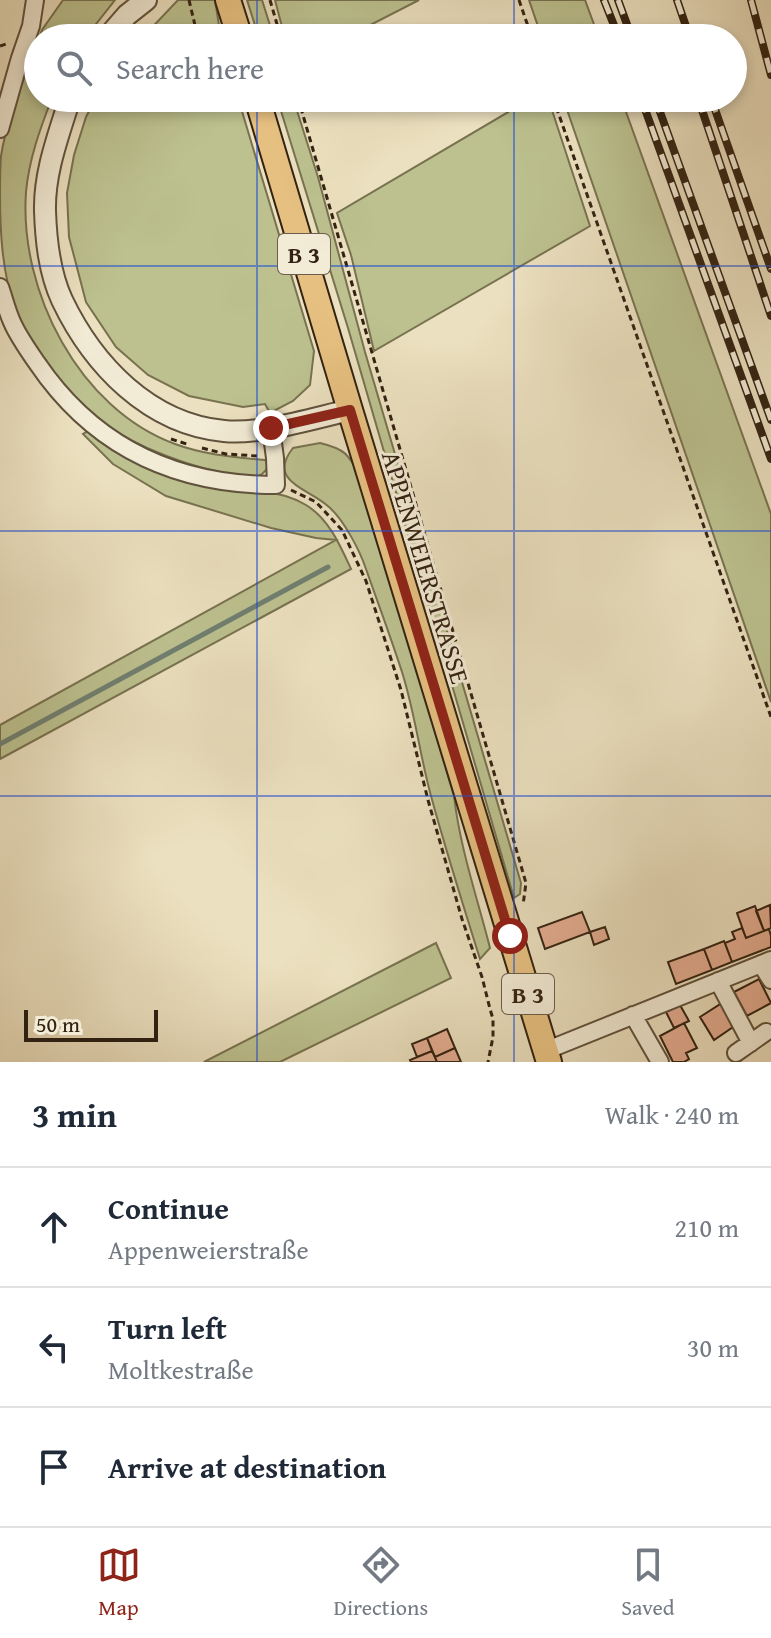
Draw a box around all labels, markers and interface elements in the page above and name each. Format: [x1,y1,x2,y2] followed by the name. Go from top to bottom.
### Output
[24,24,747,112] search box
[52,46,96,90] icon: search
[116,46,264,90] text: Search here
[278,234,330,274] road number: B 3
[253,410,289,446] route end
[372,446,480,688] street label: APPENWEIERSTRASSE
[492,918,528,954] route start
[502,974,554,1014] road number: B 3
[24,1006,158,1042] scale bar
[36,1008,80,1040] text: 50 m
[32,1090,117,1139] text: 3 min
[605,1095,739,1134] text: Walk · 240 m
[108,1186,229,1230] text: Continue
[32,1205,76,1249] icon: ahead
[674,1208,739,1247] text: 210 m
[108,1230,309,1269] text: Appenweierstraße
[108,1306,227,1350] text: Turn left
[32,1325,76,1369] icon: left
[687,1328,739,1367] text: 30 m
[108,1350,254,1389] text: Moltkestraße
[32,1445,76,1489] icon: arrive
[108,1445,386,1489] text: Arrive at destination
[97,1543,141,1623] tab: Map
[334,1543,428,1623] tab: Directions
[621,1543,674,1623] tab: Saved

